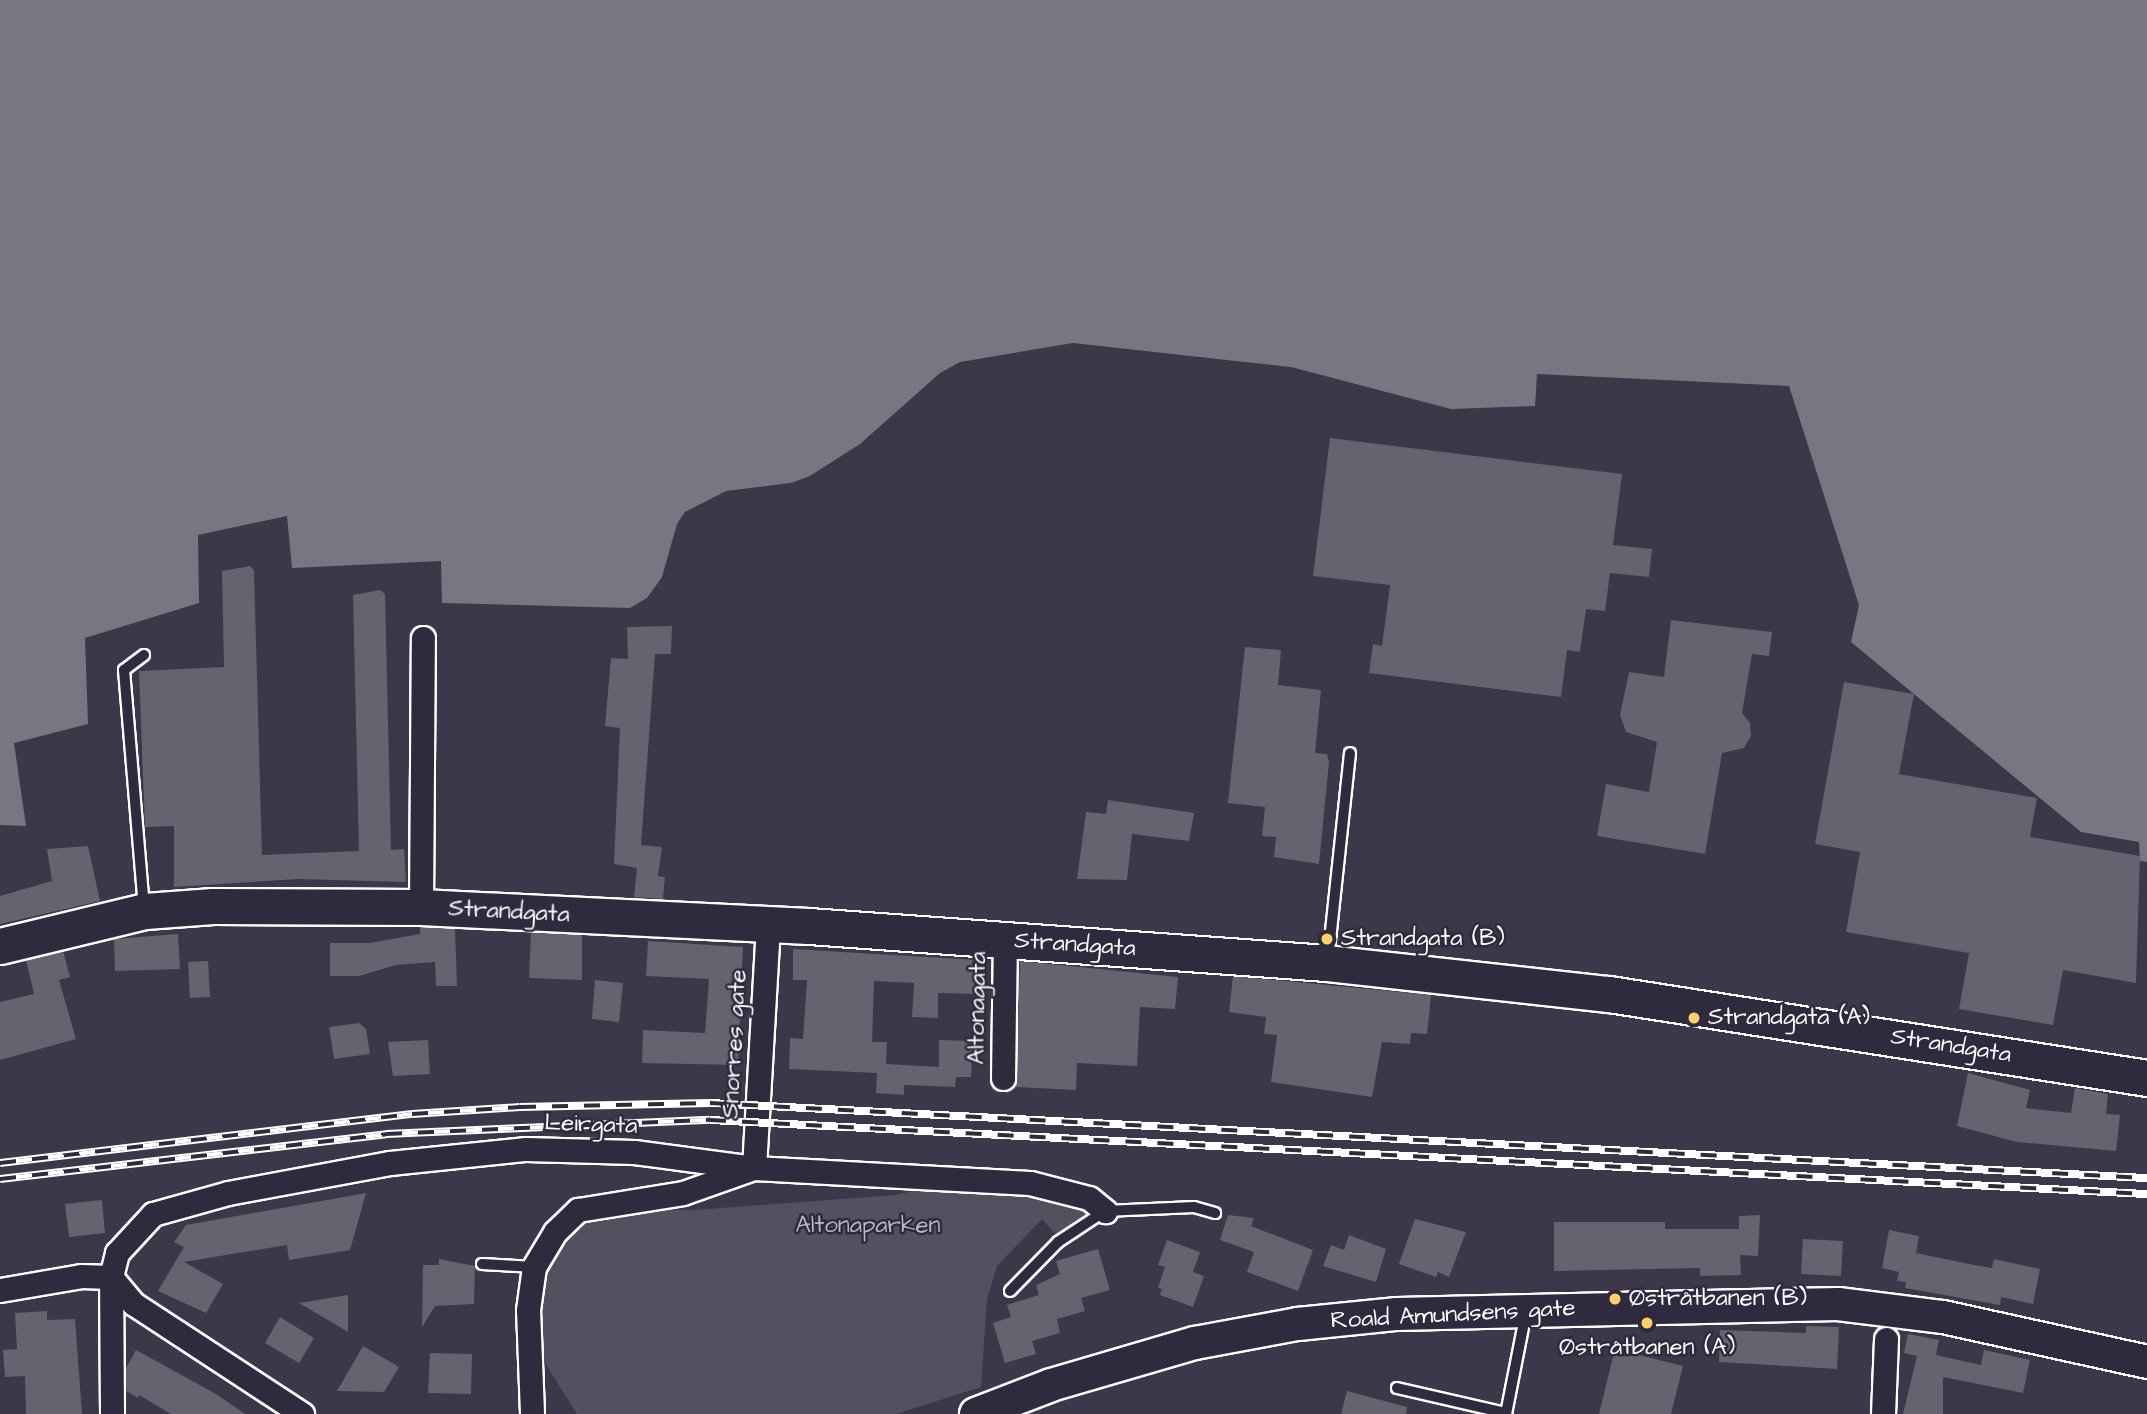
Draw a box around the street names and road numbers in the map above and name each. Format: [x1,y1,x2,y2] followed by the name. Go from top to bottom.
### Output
[448,894,570,930] street label: Strandgata
[1013,926,1137,964] street label: Strandgata
[963,951,993,1065] street label: Altonagata
[717,969,753,1119] street label: Snorres gate
[1889,1022,2013,1070] street label: Strandgata
[544,1109,638,1141] street label: Leirgata
[1330,1294,1576,1336] street label: Roald Amundsens gate

